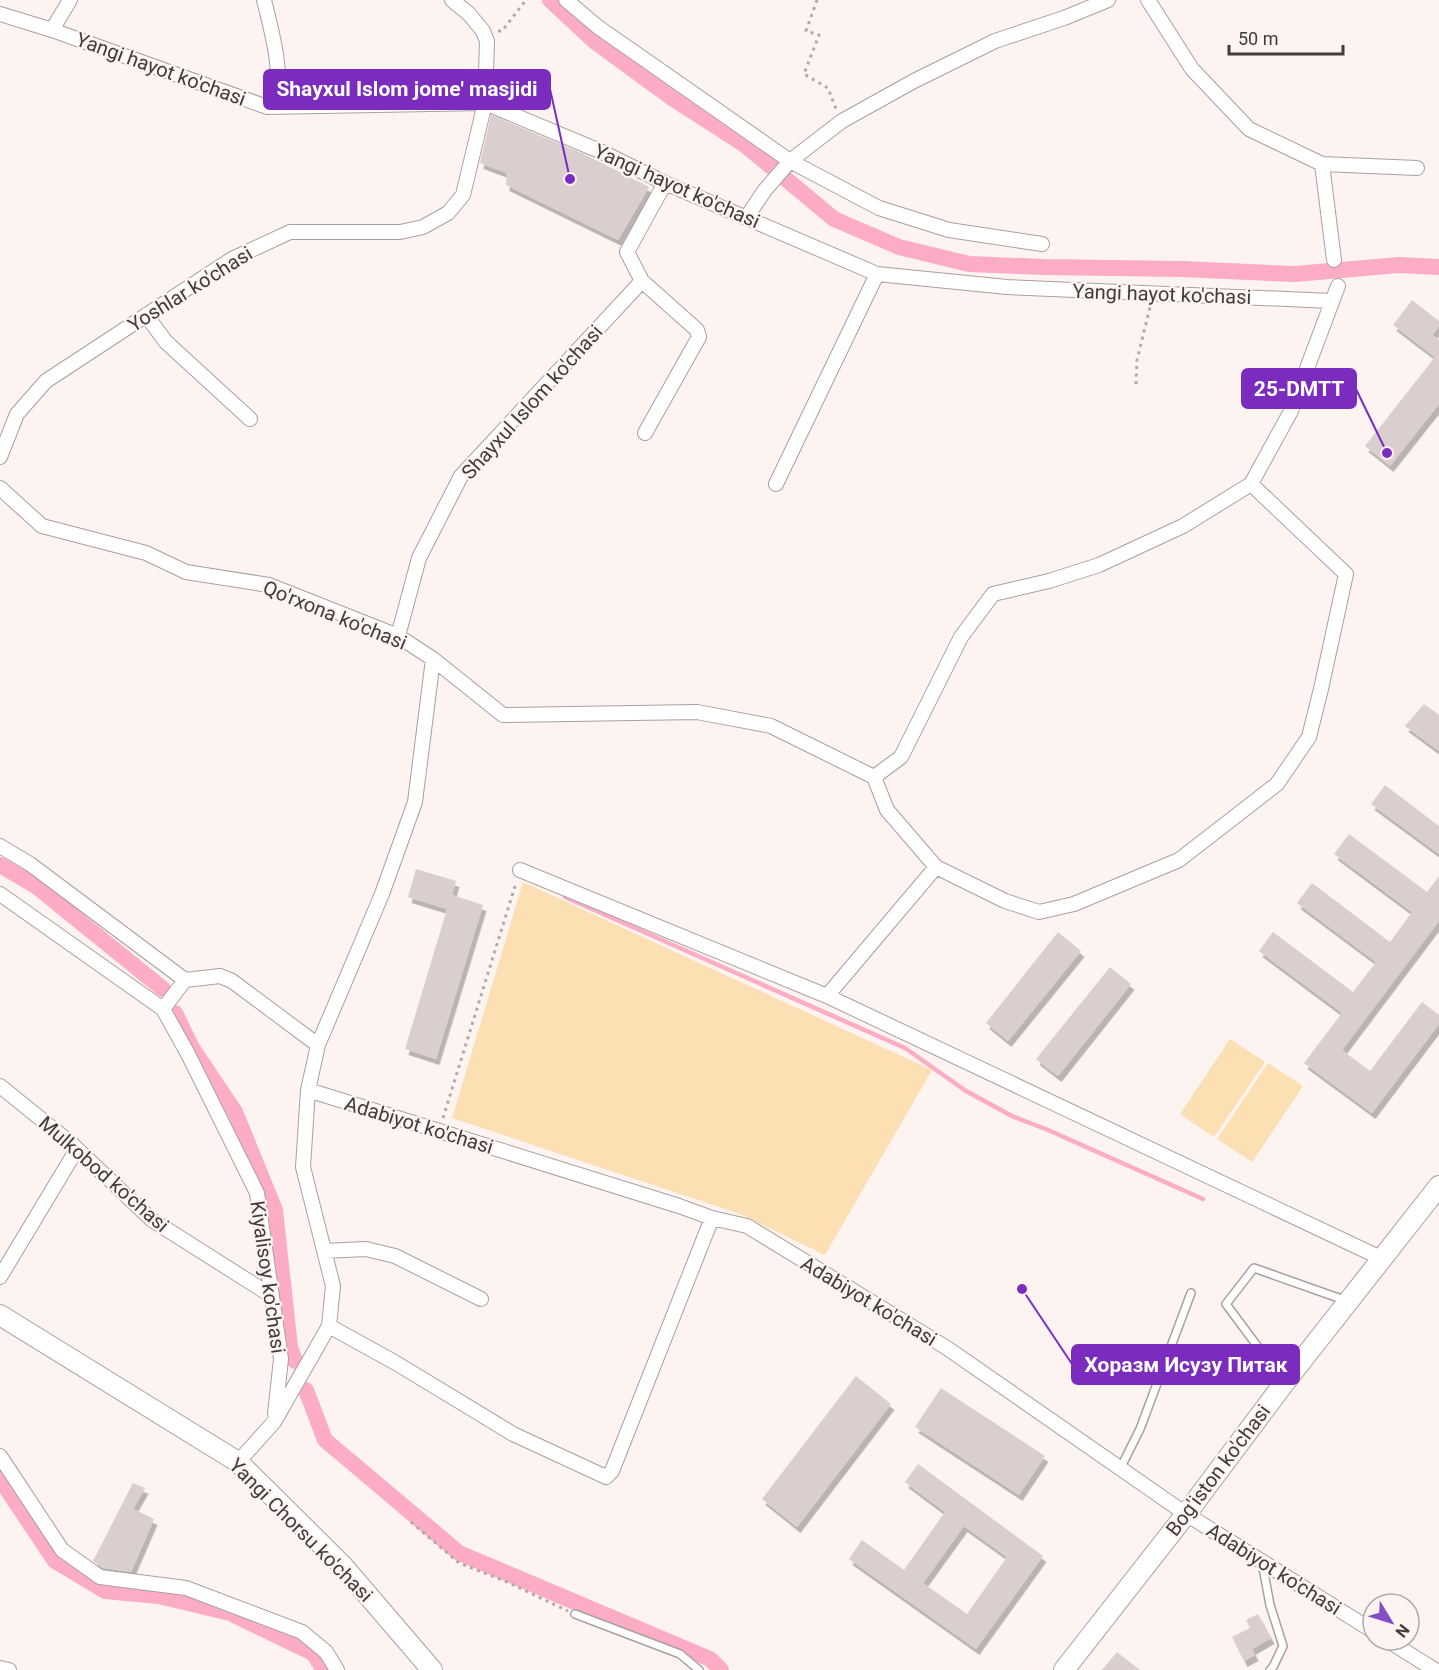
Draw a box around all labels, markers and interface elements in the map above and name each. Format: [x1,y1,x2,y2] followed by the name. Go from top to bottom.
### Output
[1229,18,1343,56] scale bar
[73,27,249,111] street label: Yangi hayot ko'chasi
[1238,28,1278,49] text: 50 m
[264,70,550,109] callout: Shayxul Islom jome' masjidi
[276,77,538,101] text: Shayxul Islom jome' masjidi
[590,139,764,233] street label: Yangi hayot ko'chasi
[123,241,257,337] street label: Yoshlar ko'chasi
[1072,279,1252,309] street label: Yangi hayot ko'chasi
[456,320,608,484] street label: Shayxul Islom ko'chasi
[1242,369,1356,408] callout: 25-DMTT
[1254,377,1344,401] text: 25-DMTT
[260,575,410,655] street label: Qo'rxona ko'chasi
[342,1091,496,1159] street label: Adabiyot ko'chasi
[34,1111,174,1237] street label: Mulkobod ko'chasi
[245,1199,291,1355] street label: Kiyalisoy ko'chasi
[797,1251,941,1351] street label: Adabiyot ko'chasi
[1072,1345,1299,1384] callout: Хоразм Исузу Питак
[1084,1353,1288,1377] text: Хоразм Исузу Питак
[1161,1400,1275,1540] street label: Bog'iston ko'chasi
[224,1453,378,1607] street label: Yangi Chorsu ko'chasi
[1202,1518,1346,1620] street label: Adabiyot ko'chasi
[1361,1592,1421,1652] north arrow
[1391,1621,1413,1641] text: N

